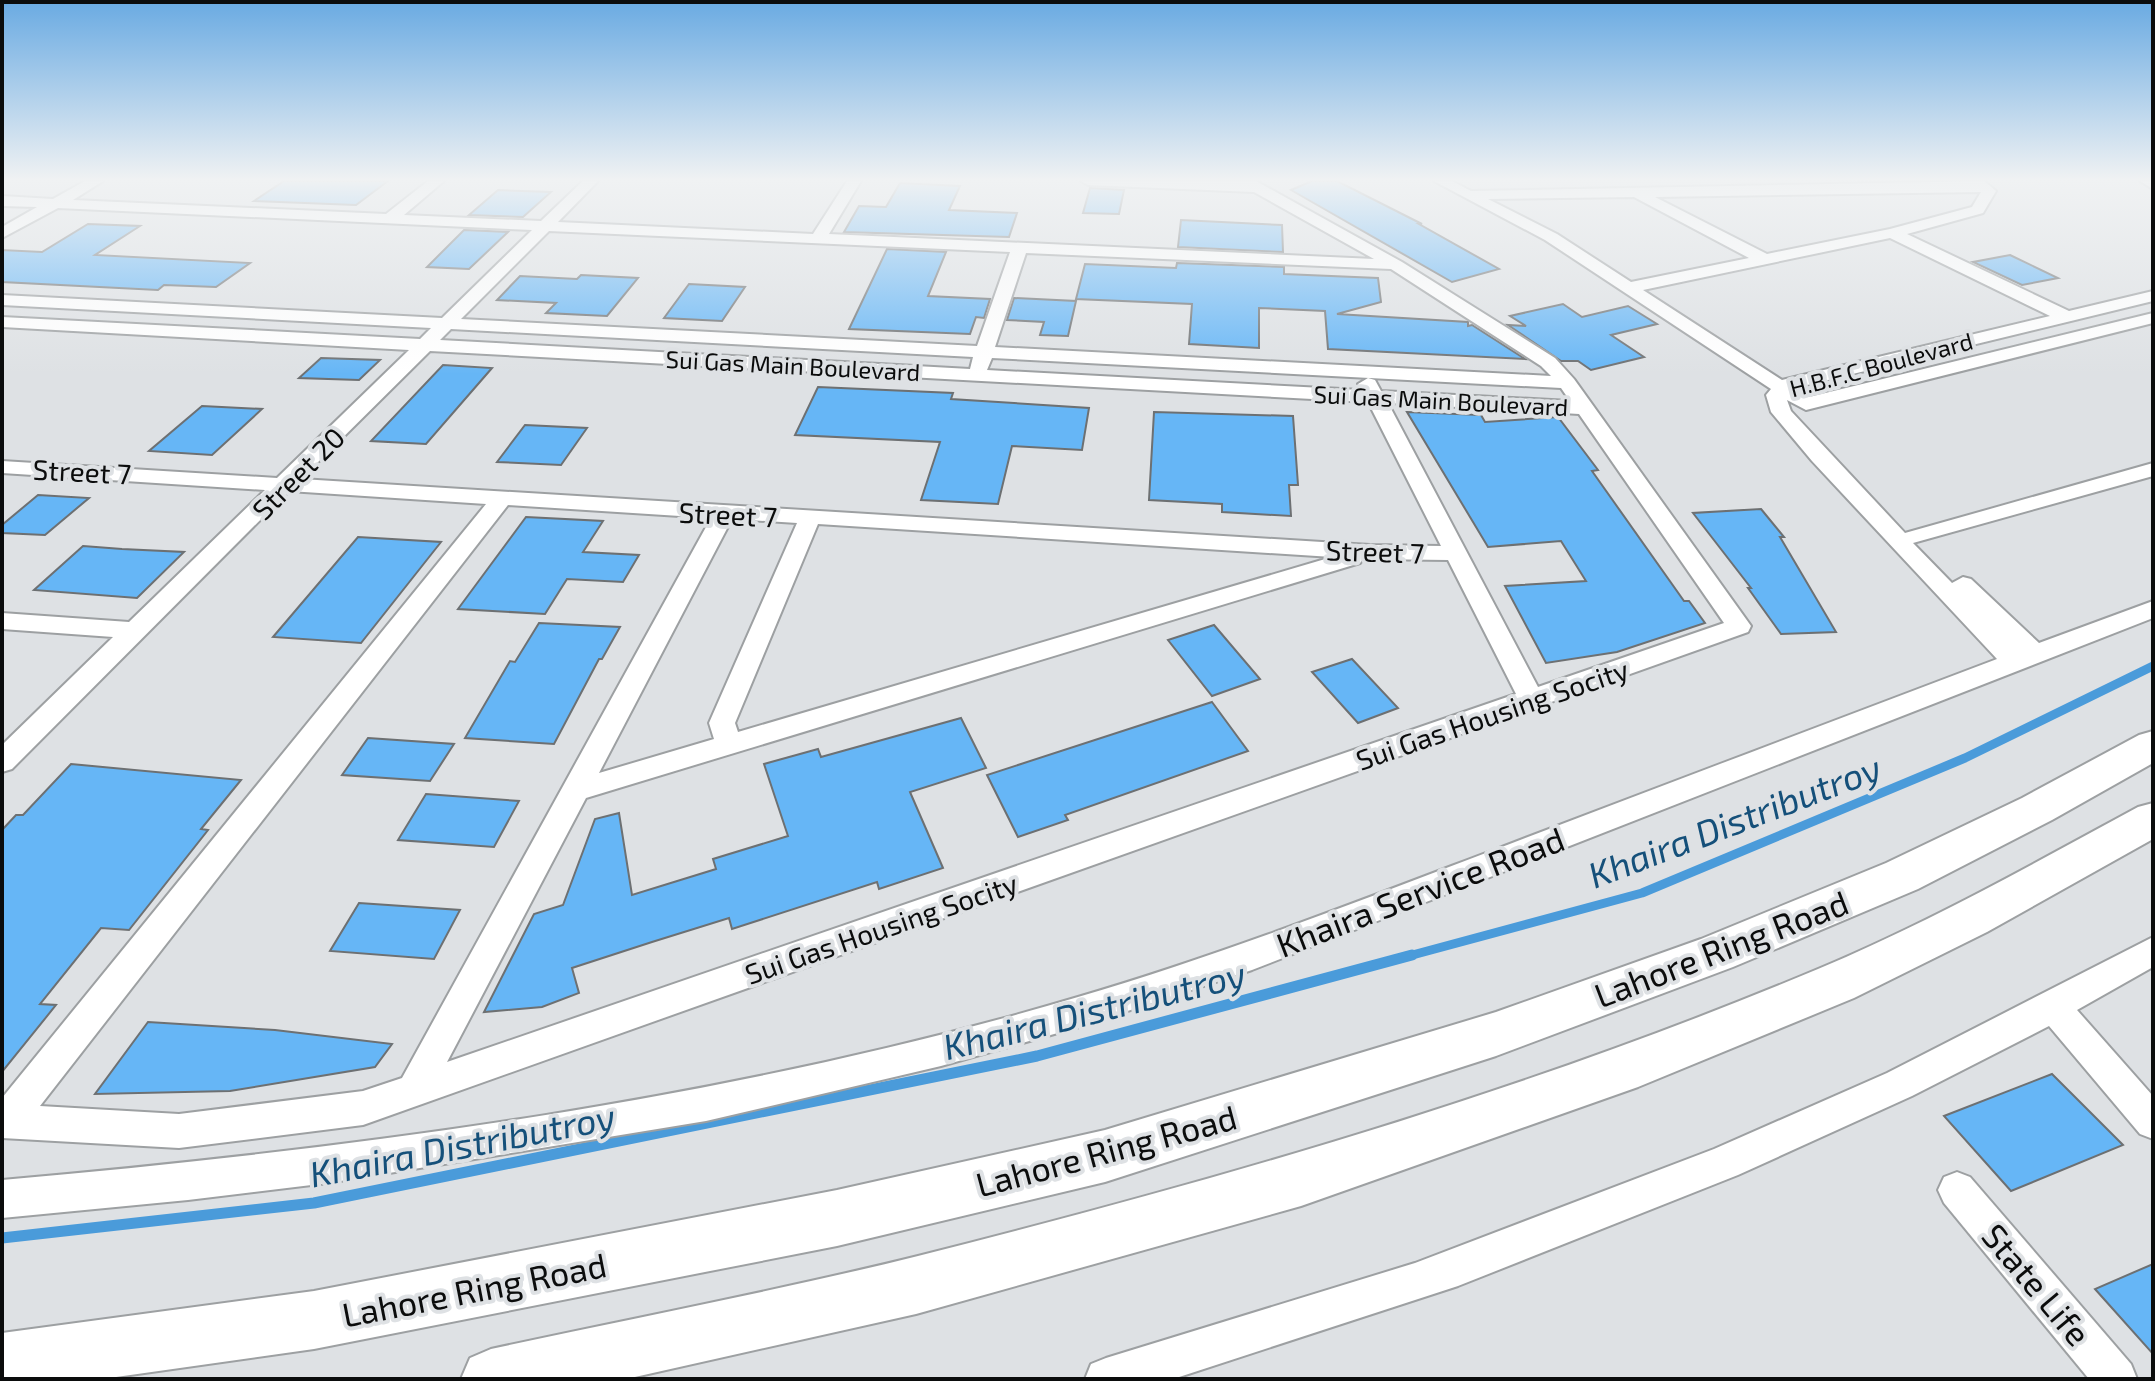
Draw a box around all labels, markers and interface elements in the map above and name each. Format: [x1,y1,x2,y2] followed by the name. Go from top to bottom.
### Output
[1786,326,1976,402] street label: H.B.F.C Boulevard
[665,344,921,386] street label: Sui Gas Main Boulevard
[1313,379,1569,421] street label: Sui Gas Main Boulevard
[245,420,351,526] street label: Street 20
[32,451,132,491] street label: Street 7
[678,494,778,534] street label: Street 7
[1325,532,1425,570] street label: Street 7
[1351,651,1633,777] street label: Sui Gas Housing Socity
[1582,744,1887,897] water label: Khaira Distributroy
[1270,817,1570,965] street label: Khaira Service Road
[740,865,1022,991] street label: Sui Gas Housing Socity
[1588,881,1854,1015] street label: Lahore Ring Road
[938,951,1250,1068] water label: Khaira Distributroy
[306,1093,618,1196] water label: Khaira Distributroy
[971,1095,1241,1205] street label: Lahore Ring Road
[1974,1215,2100,1353] street label: State Life
[338,1243,610,1335] street label: Lahore Ring Road

